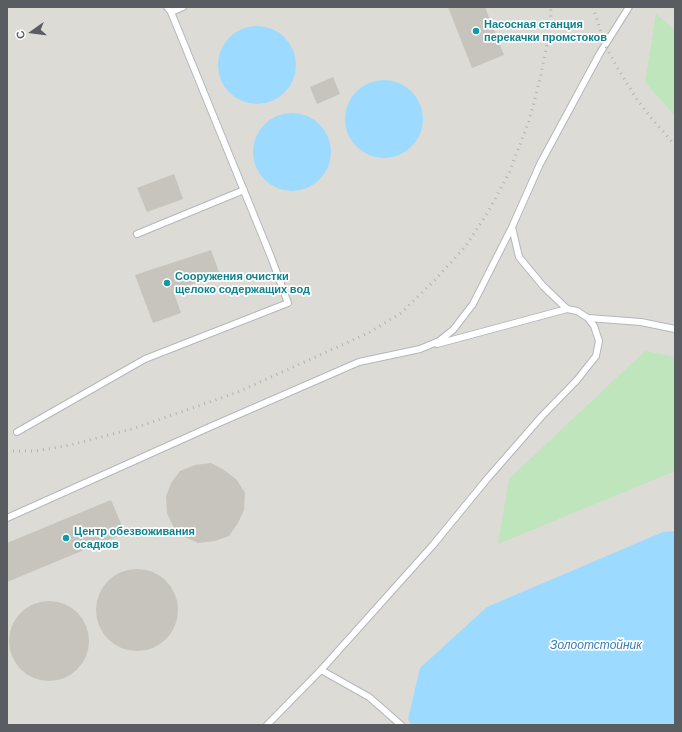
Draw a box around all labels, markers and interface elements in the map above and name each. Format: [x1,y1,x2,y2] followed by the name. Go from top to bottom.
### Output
[12,12,52,52] north arrow
[484,18,607,44] place label: Насосная станция перекачки промстоков
[471,26,481,36] marker: Насосная станция перекачки промстоков
[13,29,28,40] text: С
[175,270,310,296] place label: Сооружения очистки щелоко содержащих вод
[162,278,172,288] marker: Сооружения очистки щелоко содержащих вод
[74,525,195,551] place label: Центр обезвоживания осадков
[61,533,71,543] marker: Центр обезвоживания осадков
[550,639,642,653] water label: Золоотстойник

